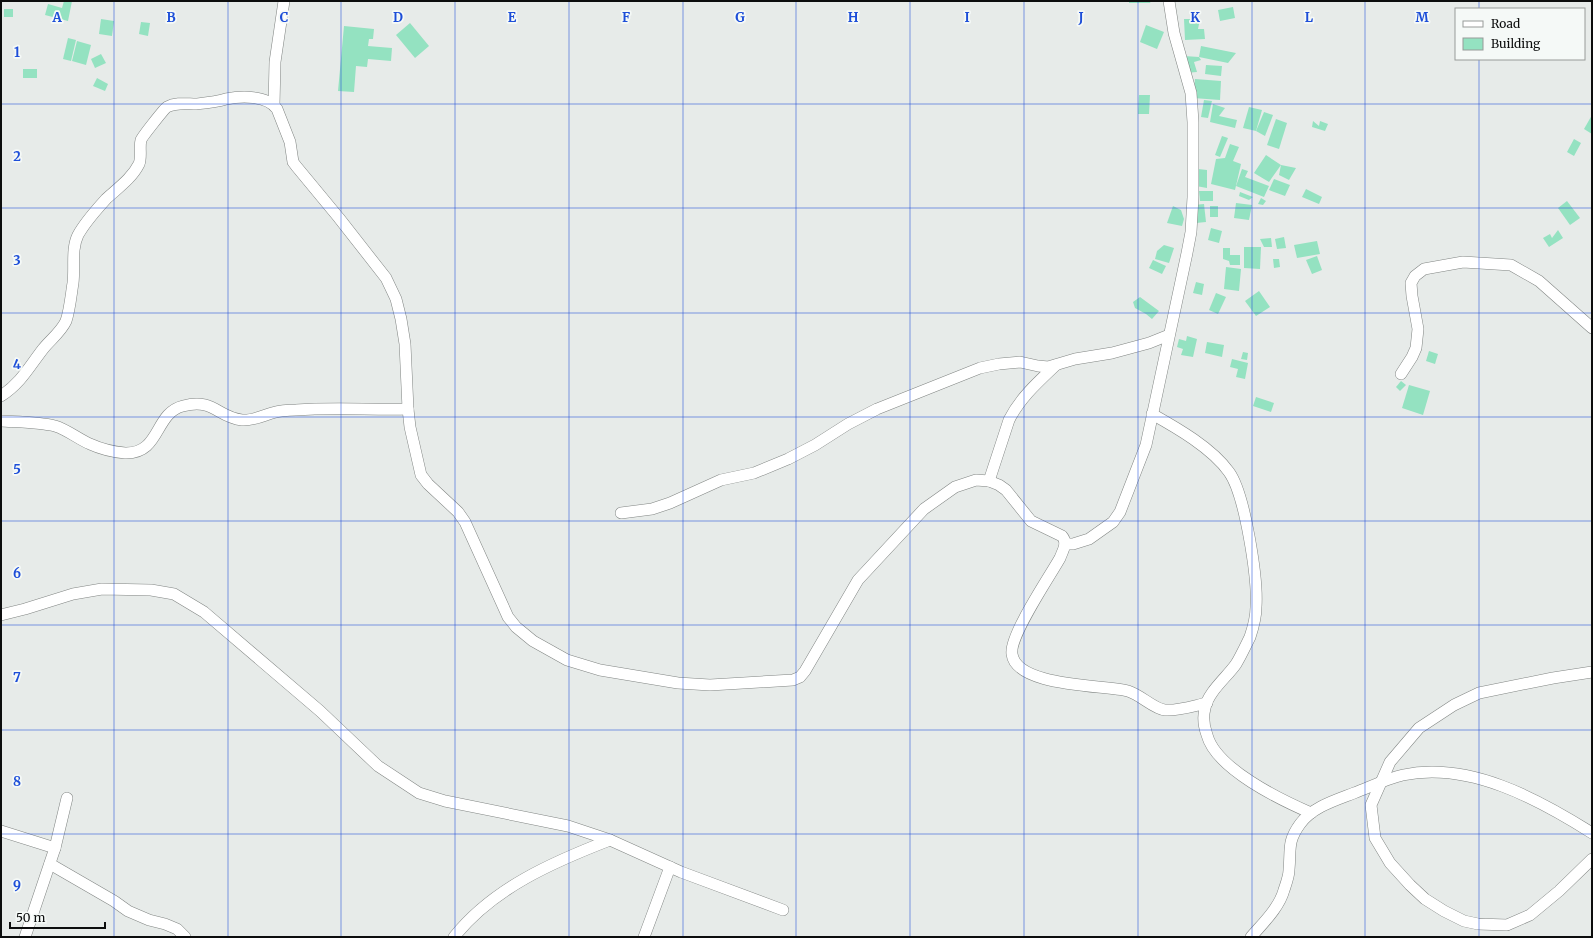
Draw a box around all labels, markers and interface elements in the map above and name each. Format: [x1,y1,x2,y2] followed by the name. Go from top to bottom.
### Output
[1455,8,1585,60] legend
[51,9,62,26] text: A
[166,9,176,26] text: B
[280,9,289,26] text: C
[393,9,403,26] text: D
[508,9,517,26] text: E
[622,9,630,26] text: F
[735,9,745,26] text: G
[848,9,859,26] text: H
[964,9,970,26] text: I
[1077,9,1084,26] text: J
[1190,9,1200,26] text: K
[1305,9,1314,26] text: L
[1415,9,1429,26] text: M
[1491,16,1520,31] text: Road
[1491,36,1541,51] text: Building
[14,44,20,61] text: 1
[13,148,21,165] text: 2
[13,252,21,269] text: 3
[13,356,22,373] text: 4
[13,461,21,478] text: 5
[13,565,21,582] text: 6
[13,669,21,686] text: 7
[13,773,21,790] text: 8
[13,877,21,894] text: 9
[10,904,105,930] scale bar
[16,910,45,925] text: 50 m

